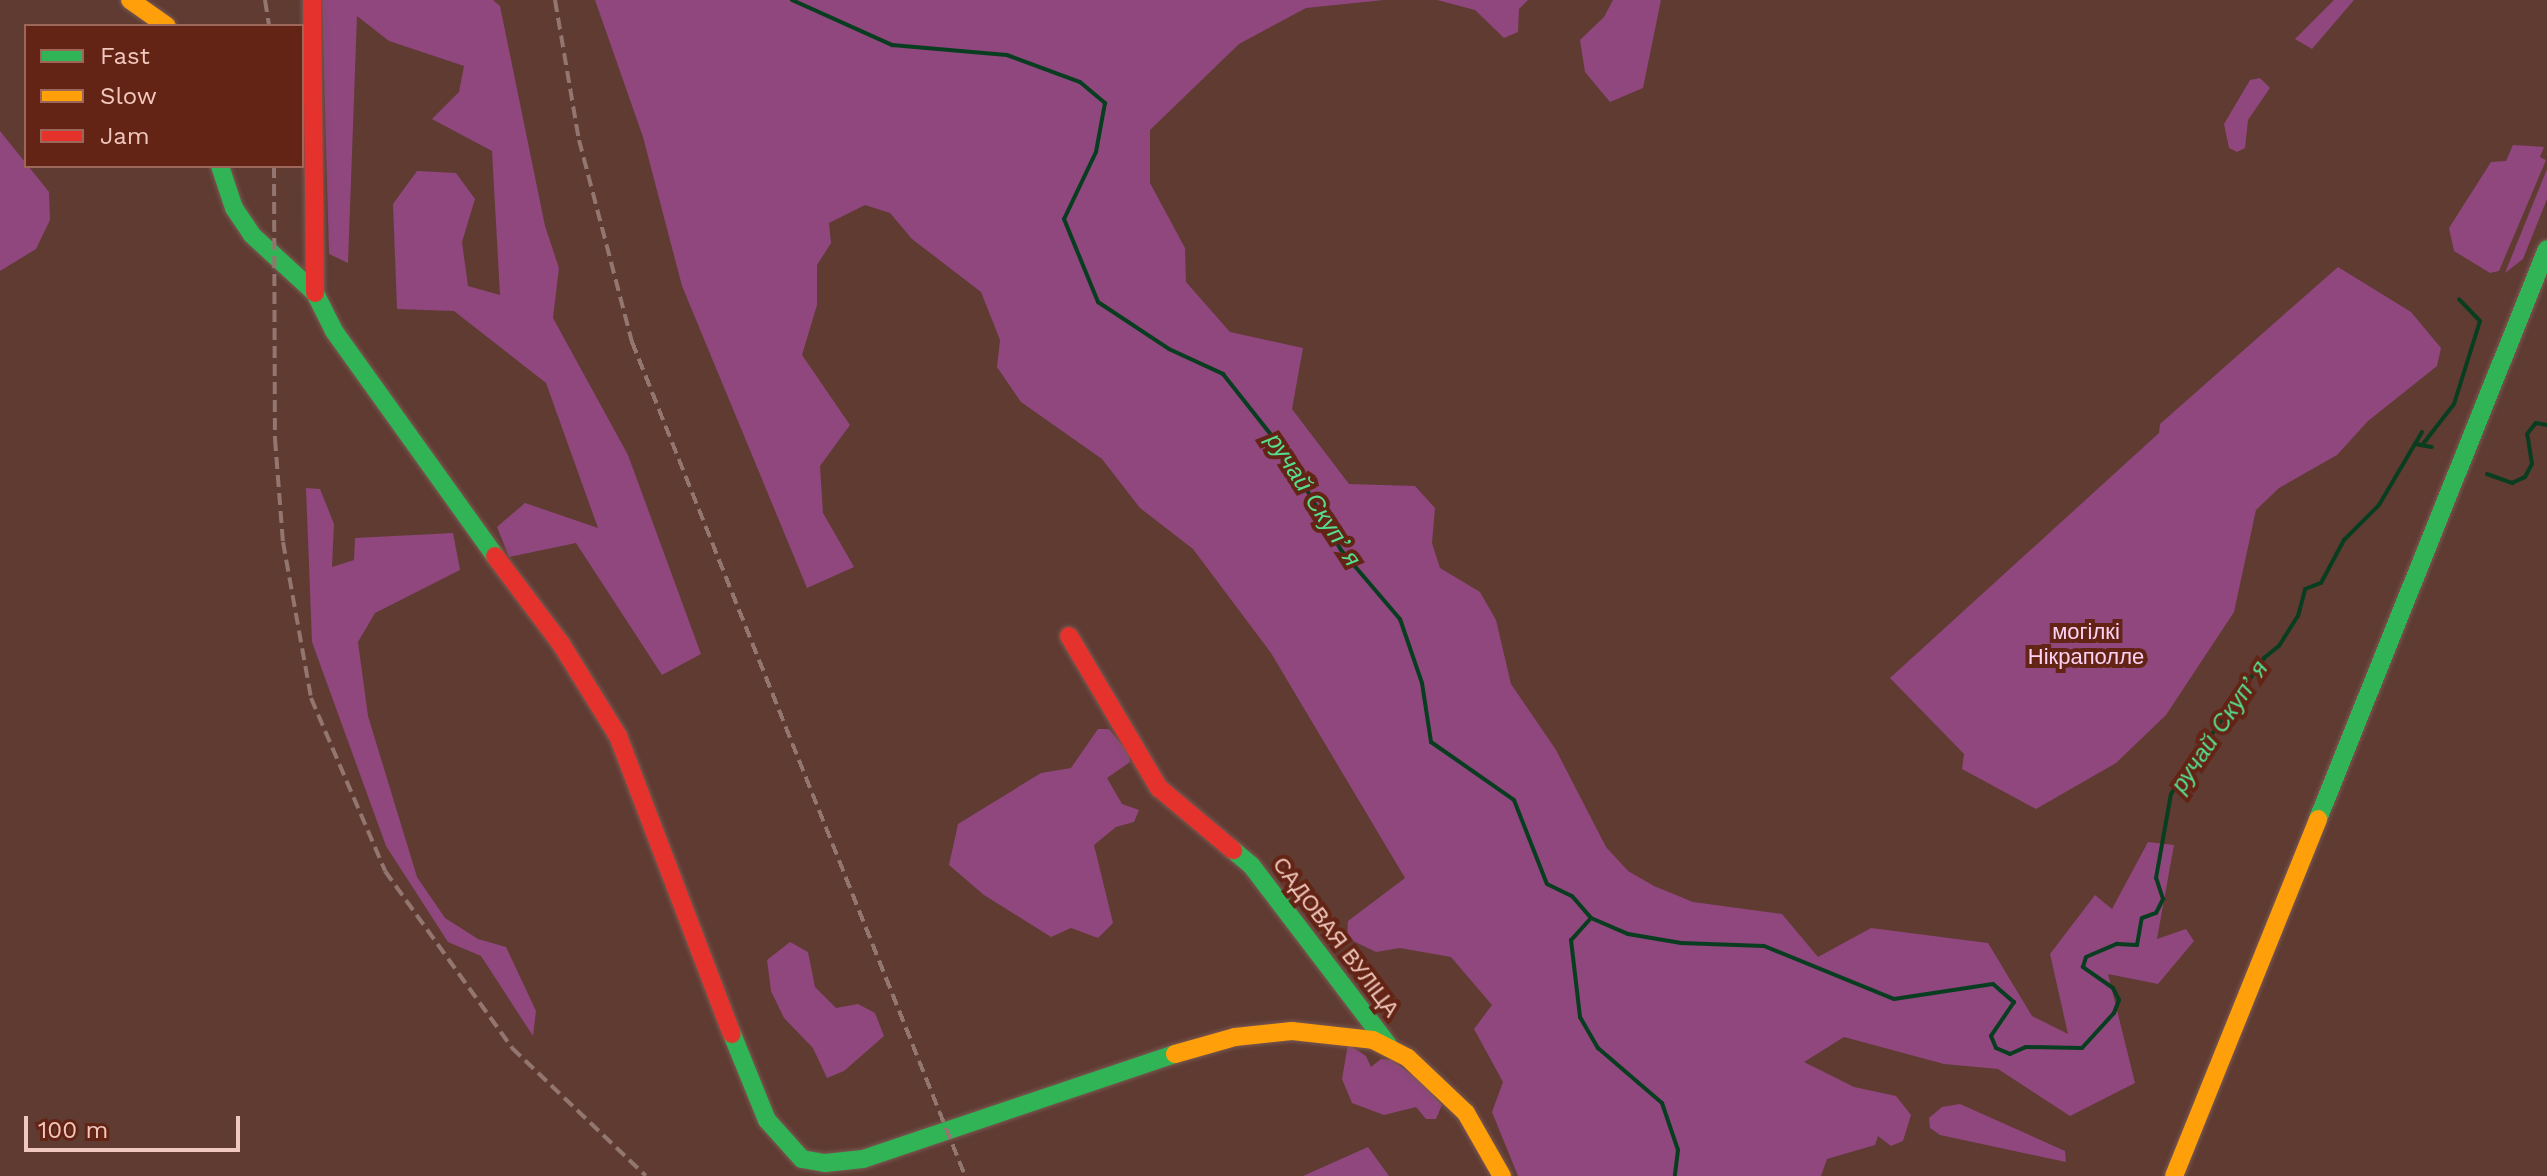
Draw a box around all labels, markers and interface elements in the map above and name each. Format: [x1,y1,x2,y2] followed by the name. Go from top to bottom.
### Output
[24,24,304,168] legend
[100,42,150,70] text: Fast
[100,82,157,110] text: Slow
[100,122,150,150] text: Jam
[1259,428,1367,572] water label: ручай Скупʼя
[2028,618,2144,670] park label: могілкі Нікраполле
[2165,656,2275,798] water label: ручай Скупʼя
[1267,852,1405,1022] street label: САДОВАЯ ВУЛІЦА
[28,1100,244,1150] scale bar
[38,1116,108,1144] text: 100 m

